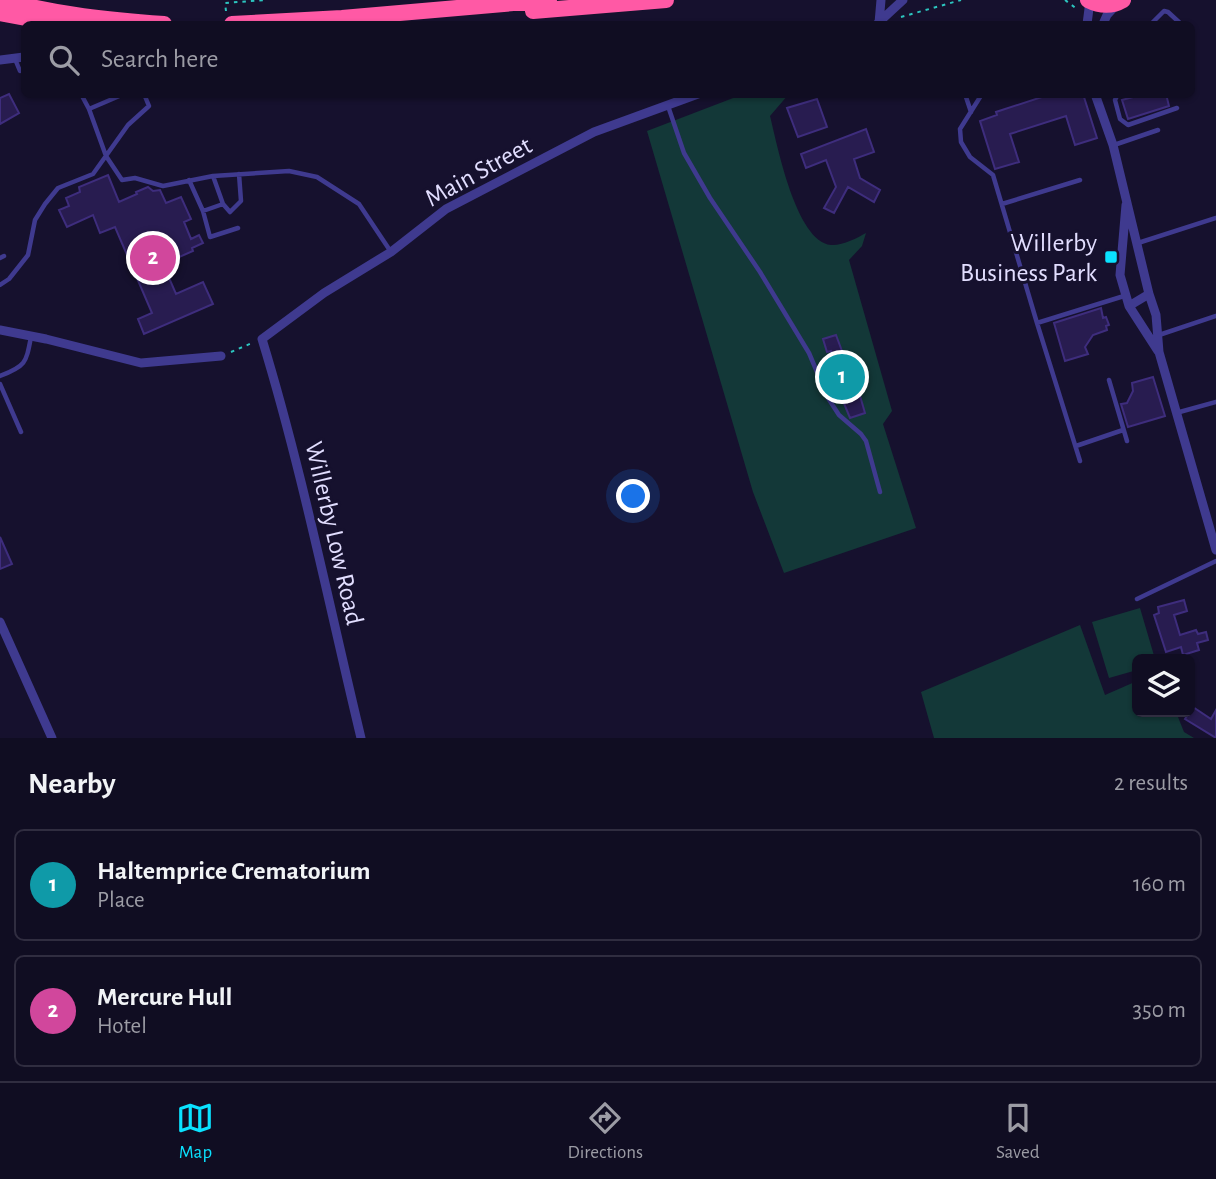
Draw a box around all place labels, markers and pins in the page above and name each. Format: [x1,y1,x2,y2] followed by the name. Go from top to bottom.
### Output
[960,230,1097,286] place label: Willerby Business Park
[130,232,176,284] pin: 2
[1103,249,1119,265] marker: Willerby Business Park
[819,351,865,403] pin: 1

